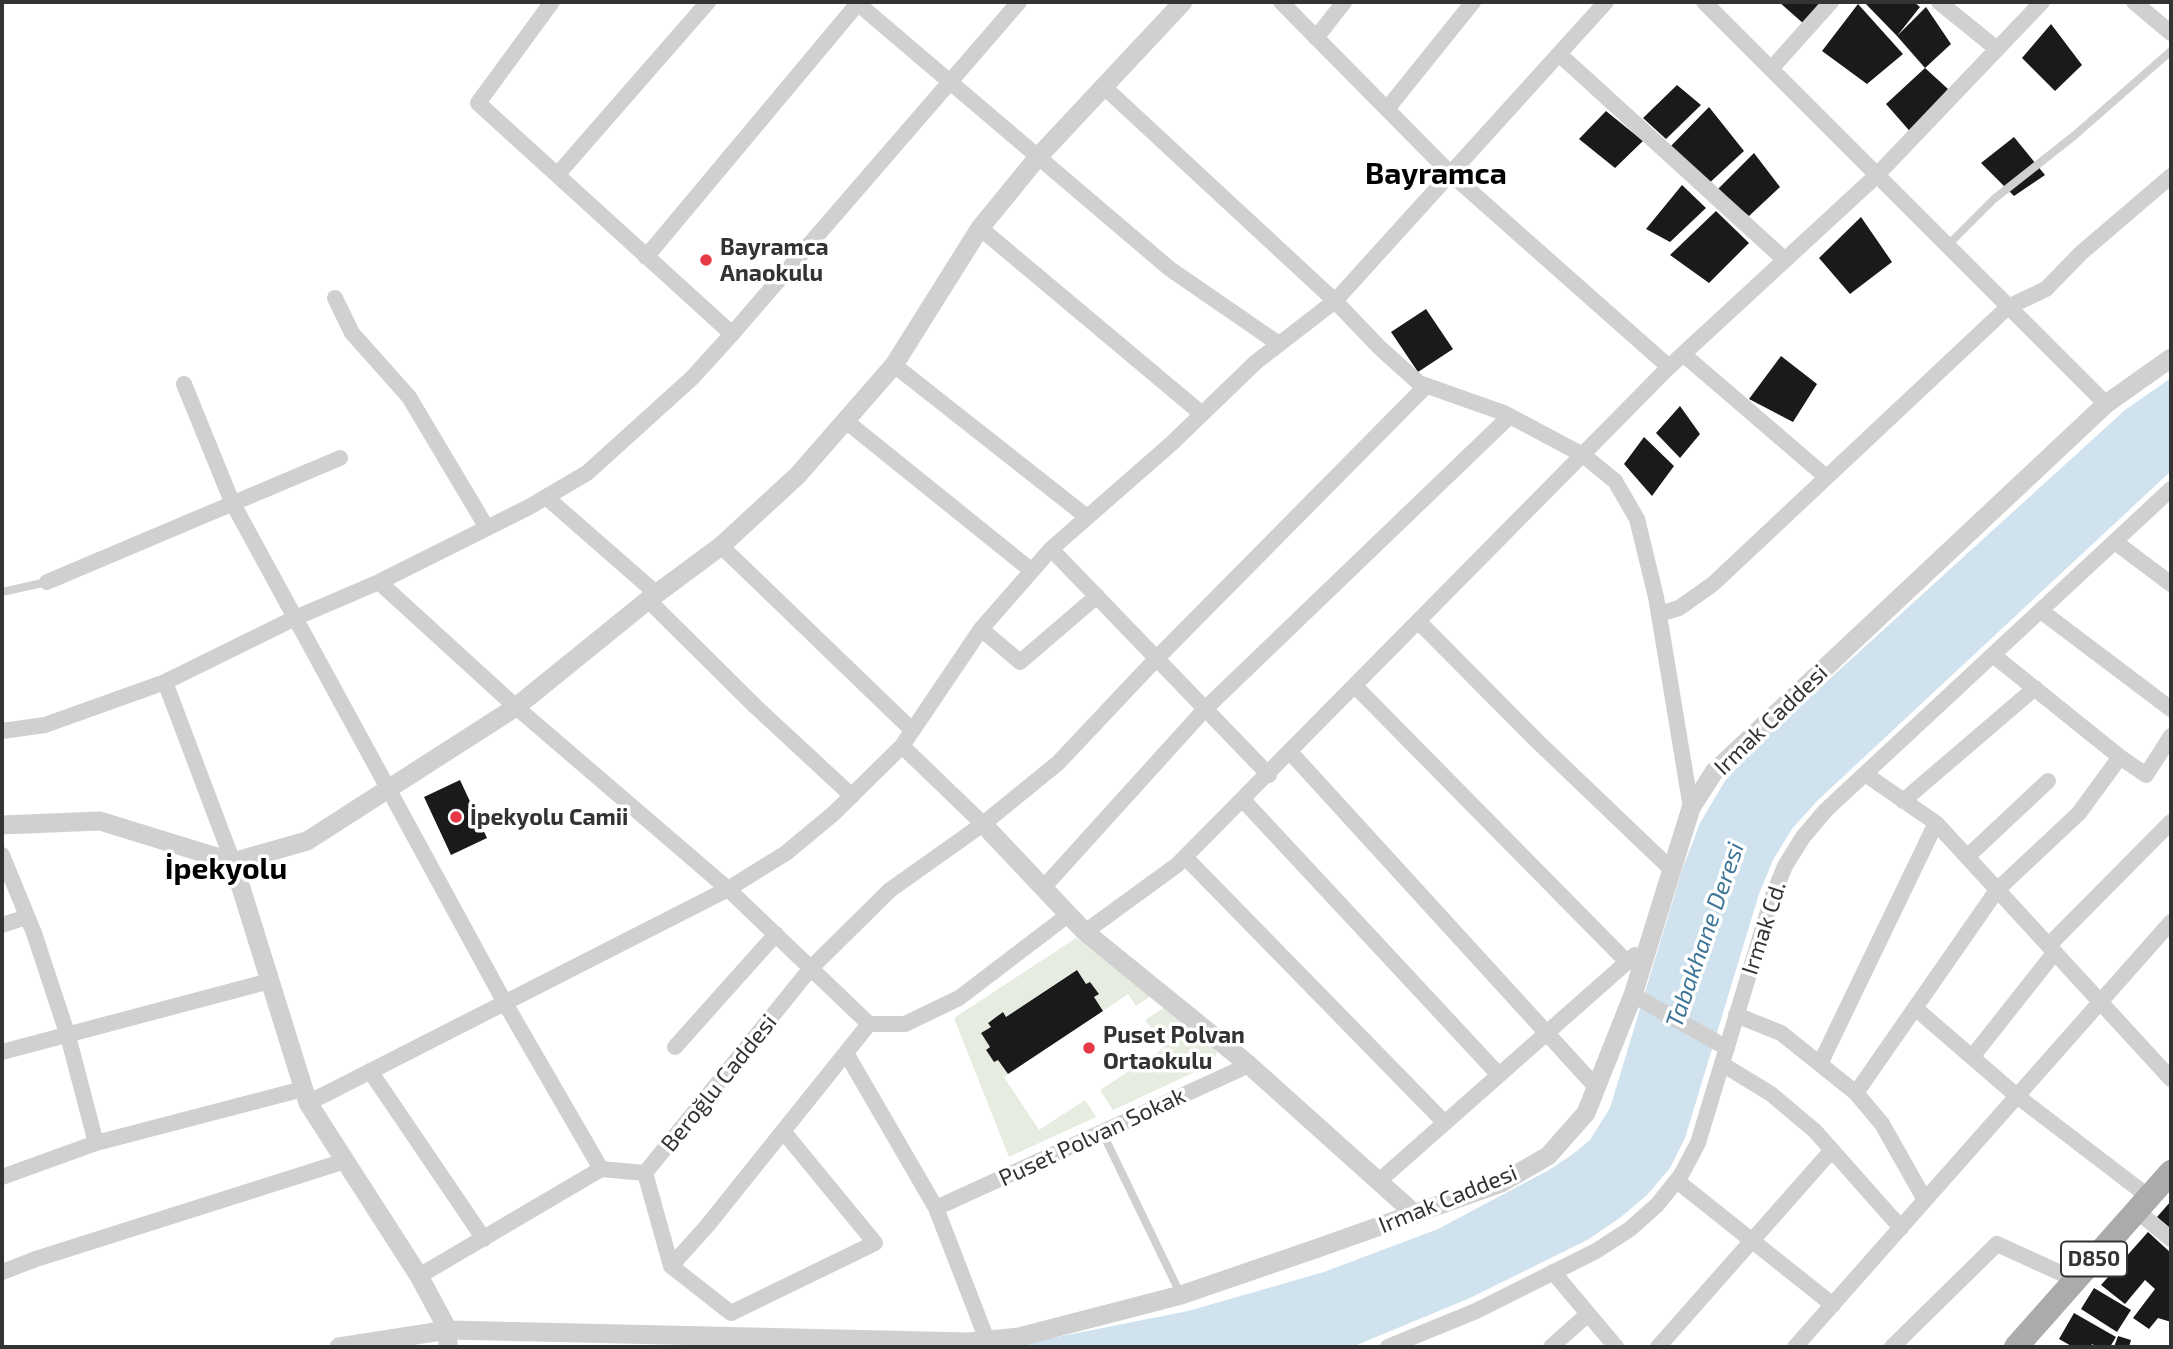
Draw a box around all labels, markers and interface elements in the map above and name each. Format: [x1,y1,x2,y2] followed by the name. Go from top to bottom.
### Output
[1365,156,1507,192] district label: Bayramca
[720,233,829,287] place label: Bayramca Anaokulu
[698,252,714,268] marker: Bayramca Anaokulu
[1709,659,1833,781] street label: Irmak Caddesi
[470,803,628,831] place label: İpekyolu Camii
[448,809,464,825] marker: İpekyolu Camii
[1660,839,1750,1031] water label: Tabakhane Deresi
[165,851,287,887] district label: İpekyolu
[1736,878,1792,978] street label: Irmak Cd.
[655,1009,783,1157] street label: Beroğlu Caddesi
[1103,1021,1245,1075] place label: Puset Polvan Ortaokulu
[1081,1040,1097,1056] marker: Puset Polvan Ortaokulu
[994,1082,1190,1192] street label: Puset Polvan Sokak
[1375,1159,1521,1239] street label: Irmak Caddesi
[2061,1242,2127,1276] road number: D850

